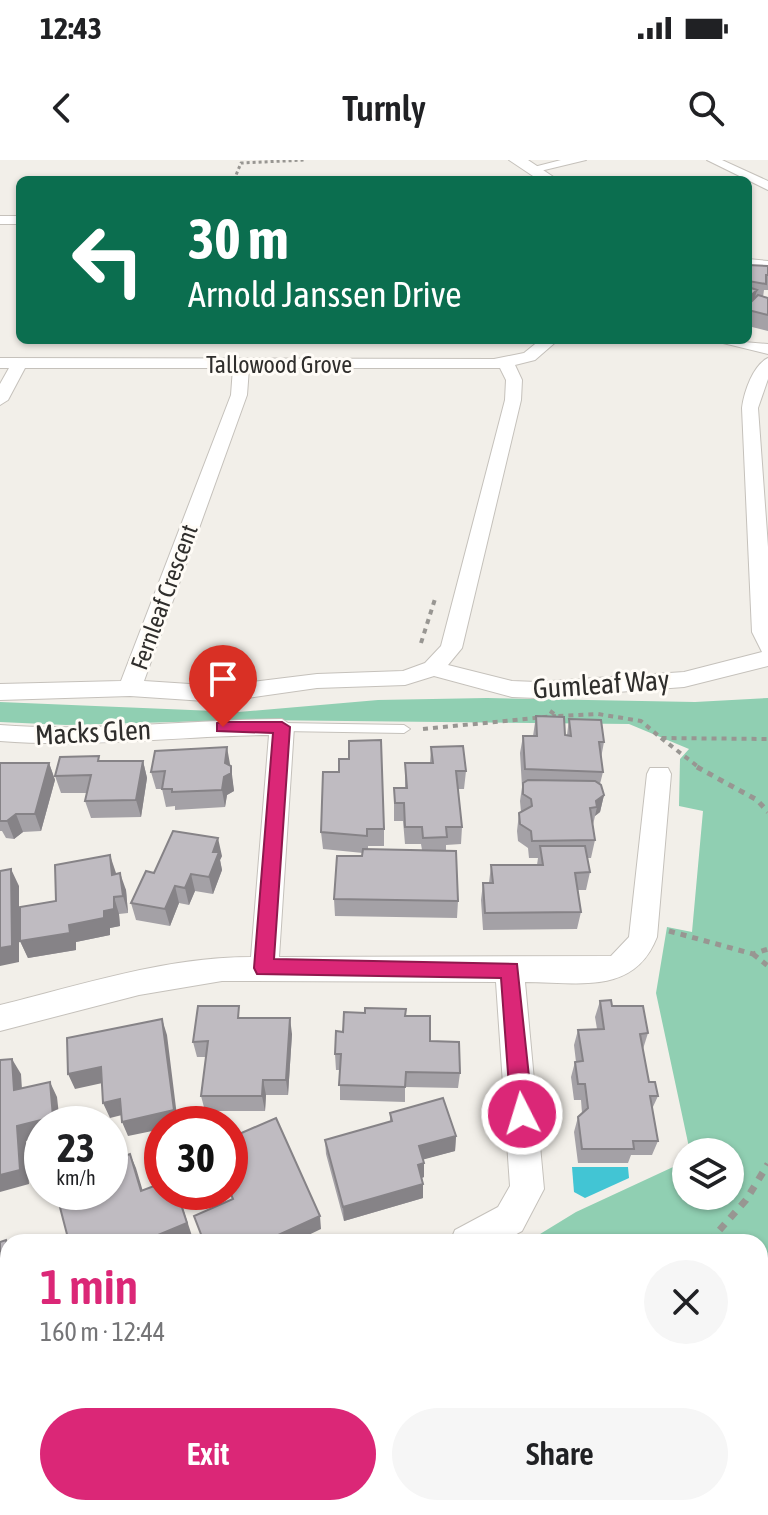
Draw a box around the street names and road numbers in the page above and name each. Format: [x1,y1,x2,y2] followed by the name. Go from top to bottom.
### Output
[206,351,352,378] street label: Tallowood Grove
[125,521,203,673] street label: Fernleaf Crescent
[532,663,670,705] street label: Gumleaf Way
[34,713,152,751] street label: Macks Glen

